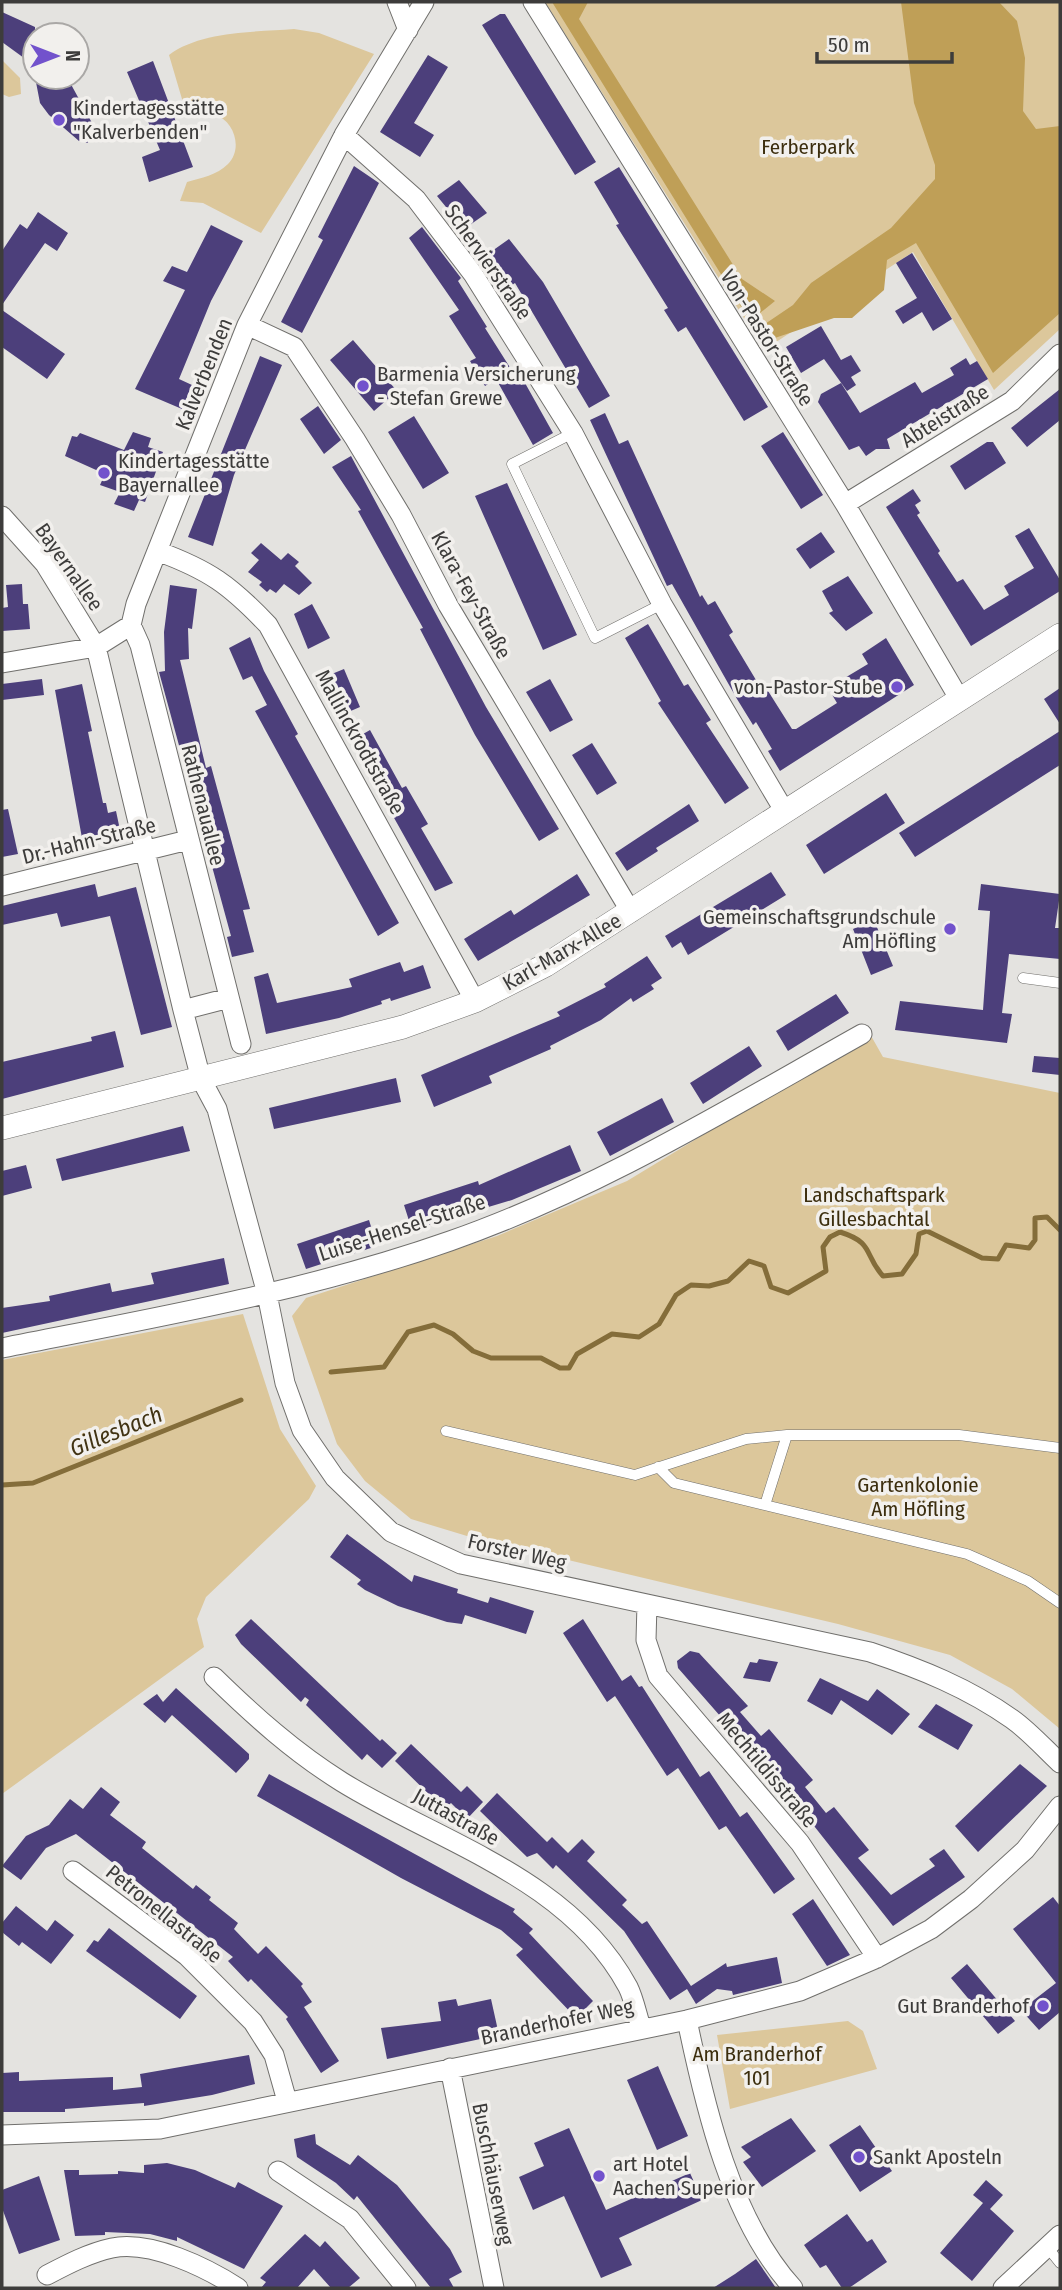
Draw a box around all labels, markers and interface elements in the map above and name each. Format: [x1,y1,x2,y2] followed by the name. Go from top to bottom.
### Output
[21,21,91,91] north arrow
[817,21,952,65] scale bar
[828,32,870,58] text: 50 m
[61,50,84,62] text: N
[73,95,225,145] place label: Kindertagesstätte "Kalverbenden"
[51,112,67,128] marker: Kindertagesstätte "Kalverbenden"
[761,134,855,160] park label: Ferberpark
[439,199,537,325] street label: Schervierstraße
[715,265,819,411] street label: Von-Pastor-Straße
[170,314,238,434] street label: Kalverbenden
[377,361,576,411] place label: Barmenia Versicherung - Stefan Grewe
[355,378,371,394] marker: Barmenia Versicherung - Stefan Grewe
[896,379,994,453] street label: Abteistraße
[118,448,270,498] place label: Kindertagesstätte Bayernallee
[96,465,112,481] marker: Kindertagesstätte Bayernallee
[29,518,109,616] street label: Bayernallee
[425,527,517,663] street label: Klara-Fey-Straße
[309,665,411,819] street label: Mallinckrodtstraße
[734,674,883,700] place label: von-Pastor-Stube
[889,679,905,695] marker: von-Pastor-Stube
[175,742,231,868] street label: Rathenauallee
[19,812,159,870] street label: Dr.-Hahn-Straße
[703,904,936,954] place label: Gemeinschaftsgrundschule Am Höfling
[498,907,626,997] street label: Karl-Marx-Allee
[942,921,958,937] marker: Gemeinschaftsgrundschule Am Höfling
[803,1182,945,1232] park label: Landschaftspark Gillesbachtal
[315,1189,489,1267] street label: Luise-Hensel-Straße
[66,1400,166,1462] water label: Gillesbach
[857,1472,979,1522] park label: Gartenkolonie Am Höfling
[465,1528,569,1576] street label: Forster Weg
[711,1707,823,1833] street label: Mechtildisstraße
[408,1783,504,1851] street label: Juttastraße
[101,1859,227,1969] street label: Petronellastraße
[478,1993,636,2051] street label: Branderhofer Weg
[897,1993,1031,2019] place label: Gut Branderhof
[1035,1998,1051,2014] marker: Gut Branderhof
[692,2041,823,2091] park label: Am Branderhof 101
[466,2101,520,2248] street label: Buschhäuserweg
[873,2144,1002,2170] place label: Sankt Aposteln
[851,2149,867,2165] marker: Sankt Aposteln
[613,2151,755,2201] place label: art Hotel Aachen Superior
[591,2168,607,2184] marker: art Hotel Aachen Superior

